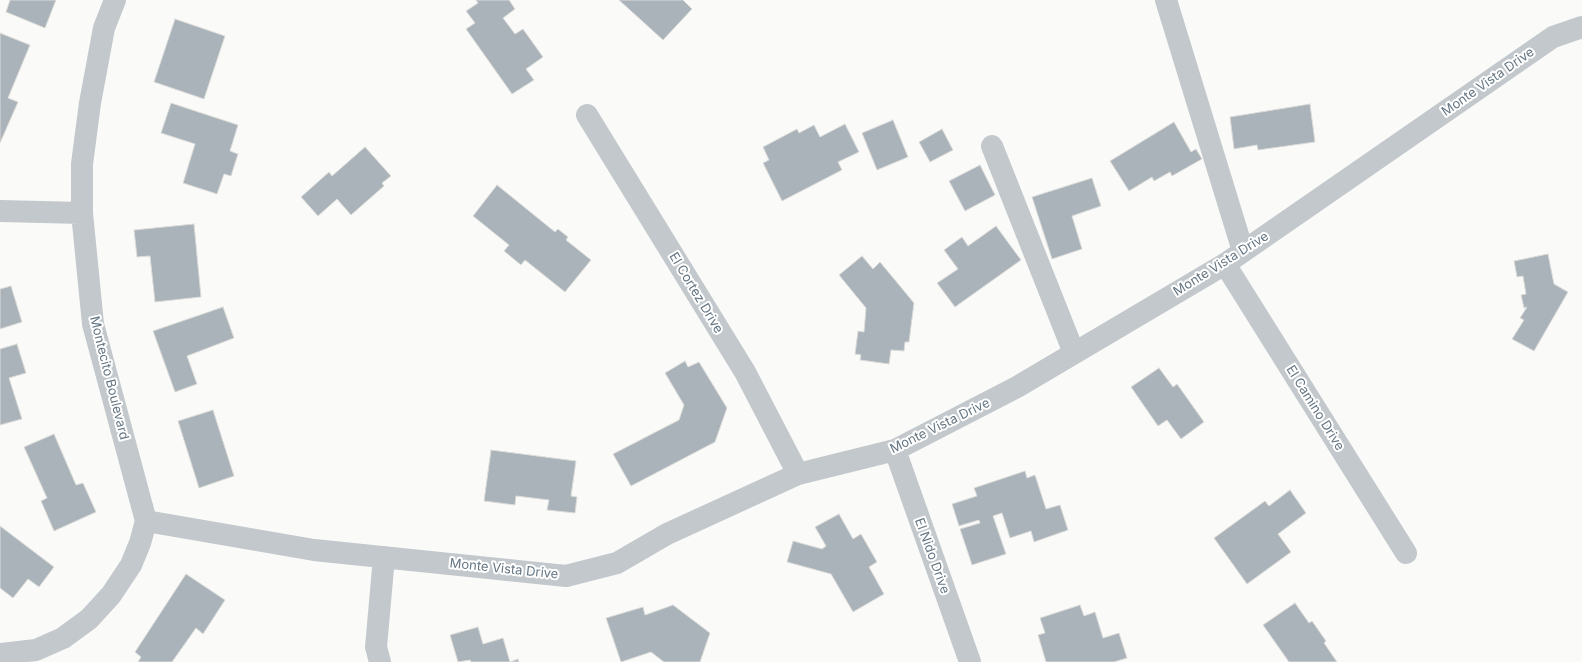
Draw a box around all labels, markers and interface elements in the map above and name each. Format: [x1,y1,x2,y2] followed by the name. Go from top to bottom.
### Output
[1439,44,1537,120] street label: Monte Vista Drive
[1171,228,1271,300] street label: Monte Vista Drive
[666,250,726,336] street label: El Cortez Drive
[86,315,132,441] street label: Montecito Boulevard
[1283,363,1347,453] street label: El Camino Drive
[888,395,992,457] street label: Monte Vista Drive
[911,516,953,596] street label: El Nido Drive
[449,556,559,582] street label: Monte Vista Drive

